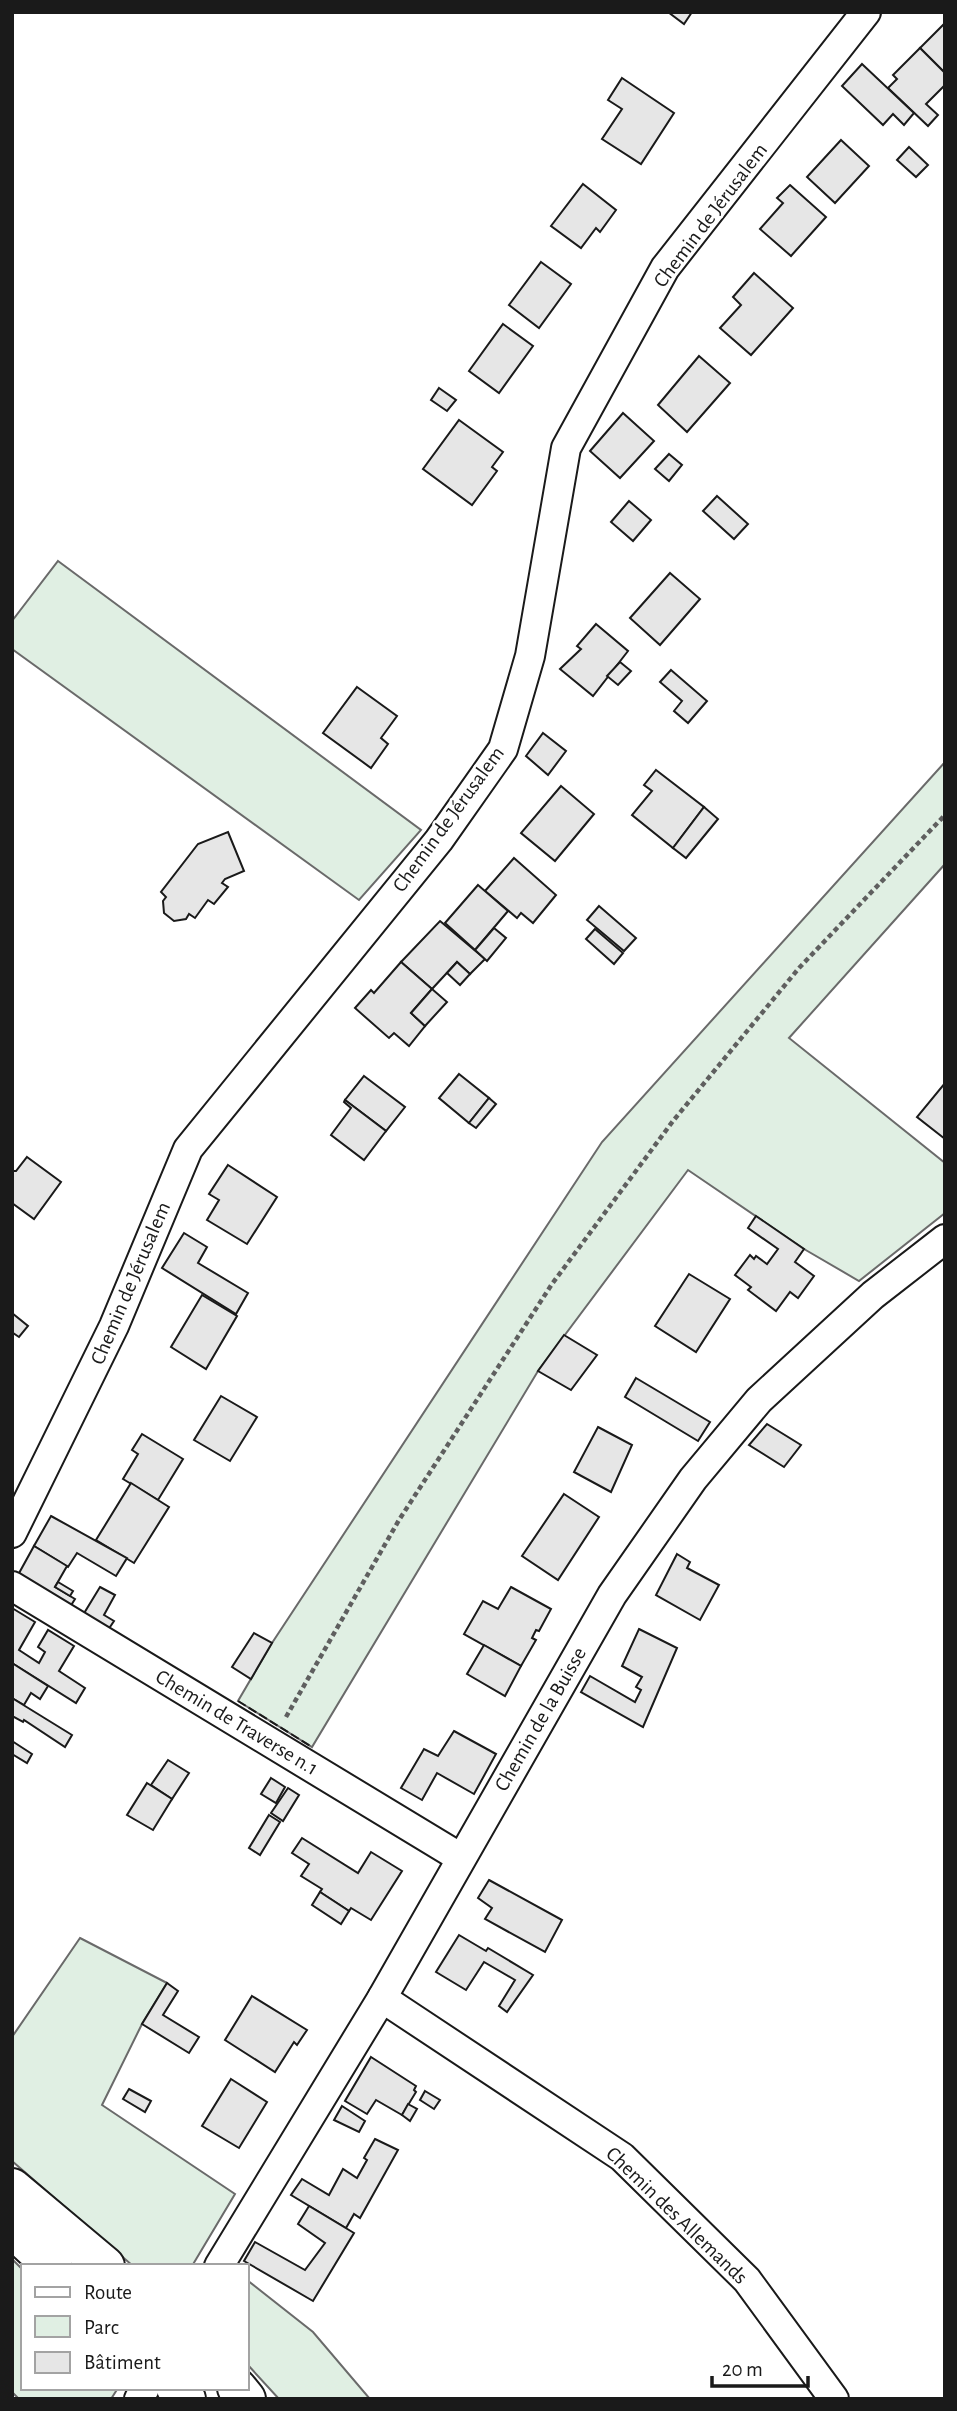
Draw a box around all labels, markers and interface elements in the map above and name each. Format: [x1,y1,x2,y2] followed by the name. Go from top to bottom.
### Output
[650,139,771,291] street label: Chemin de Jérusalem
[389,743,508,896] street label: Chemin de Jérusalem
[87,1199,174,1367] street label: Chemin de Jérusalem
[491,1644,590,1795] street label: Chemin de la Buisse
[152,1666,322,1779] street label: Chemin de Traverse n.1
[602,2143,751,2288] street label: Chemin des Allemands
[21,2264,248,2390] legend
[84,2282,132,2303] text: Route
[84,2317,119,2338] text: Parc
[712,2344,808,2388] scale bar
[84,2352,161,2373] text: Bâtiment
[722,2359,763,2380] text: 20 m

